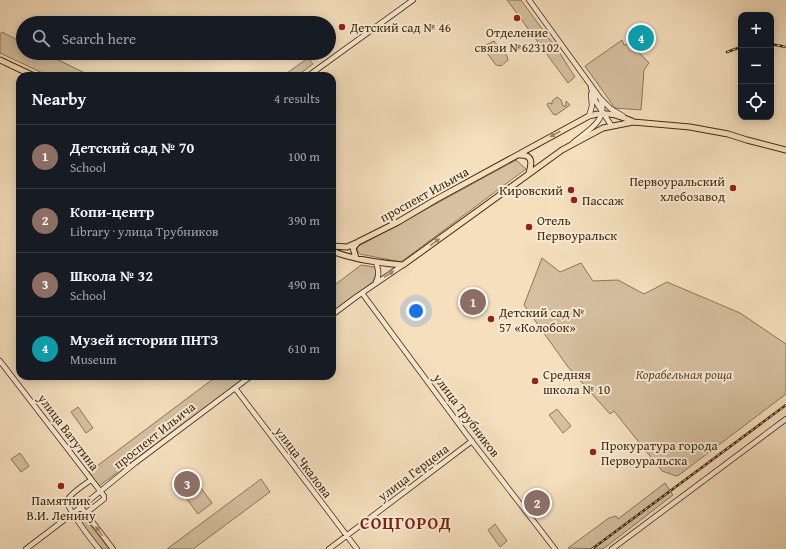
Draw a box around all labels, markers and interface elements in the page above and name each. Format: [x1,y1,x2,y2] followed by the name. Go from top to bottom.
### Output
[738,12,774,120] map controls
[738,12,774,48] button: +
[512,13,522,23] marker: Отделение связи №623102
[16,16,336,60] search box
[349,18,451,37] place label: Детский сад № 46
[337,22,347,32] marker: Детский сад № 46
[475,23,559,57] place label: Отделение связи №623102
[628,23,654,53] pin: 4
[30,27,52,49] icon: search
[62,28,136,49] text: Search here
[738,48,774,84] button: −
[738,84,774,120] button: locate
[32,86,86,111] text: Nearby
[274,89,320,108] text: 4 results
[549,131,561,138] one-way arrow
[70,137,194,158] text: Детский сад № 70
[42,147,48,166] text: 1
[288,147,320,166] text: 100 m
[70,158,106,177] text: School
[376,162,473,227] street label: проспект Ильича
[629,172,725,206] place label: Первоуральский хлебозавод
[499,181,563,200] place label: Кировский
[728,183,738,193] marker: Первоуральский хлебозавод
[566,185,576,195] marker: Кировский
[582,191,624,210] place label: Пассаж
[569,195,579,205] marker: Пассаж
[70,201,154,222] text: Копи-центр
[42,211,48,230] text: 2
[288,211,320,230] text: 390 m
[537,211,617,245] place label: Отель Первоуральск
[70,222,218,241] text: Library · улица Трубников
[524,222,534,232] marker: Отель Первоуральск
[430,238,440,246] one-way arrow
[70,265,153,286] text: Школа № 32
[383,271,395,278] one-way arrow
[42,275,48,294] text: 3
[288,275,320,294] text: 490 m
[70,286,106,305] text: School
[460,287,486,317] pin: 1
[406,301,426,321] your location
[498,303,585,337] place label: Детский сад № 57 «Колобок»
[486,314,496,324] marker: Детский сад № 57 «Колобок»
[70,329,218,350] text: Музей истории ПНТЗ
[42,339,48,358] text: 4
[288,339,320,358] text: 610 m
[70,350,117,369] text: Museum
[543,365,610,399] place label: Средняя школа № 10
[636,365,732,384] park label: Корабельная роща
[428,369,504,461] street label: улица Трубников
[530,376,540,386] marker: Средняя школа № 10
[33,389,104,475] street label: улица Ватутина
[109,397,200,473] street label: проспект Ильича
[270,422,337,503] street label: улица Чкалова
[601,436,718,470] place label: Прокуратура города Первоуральска
[373,439,453,506] street label: улица Герцена
[588,447,598,457] marker: Прокуратура города Первоуральска
[174,469,200,499] pin: 3
[56,481,66,491] marker: Памятник В.И. Ленину
[524,488,550,518] pin: 2
[26,491,96,525] place label: Памятник В.И. Ленину
[360,510,452,535] district label: СОЦГОРОД
[95,526,103,536] one-way arrow

